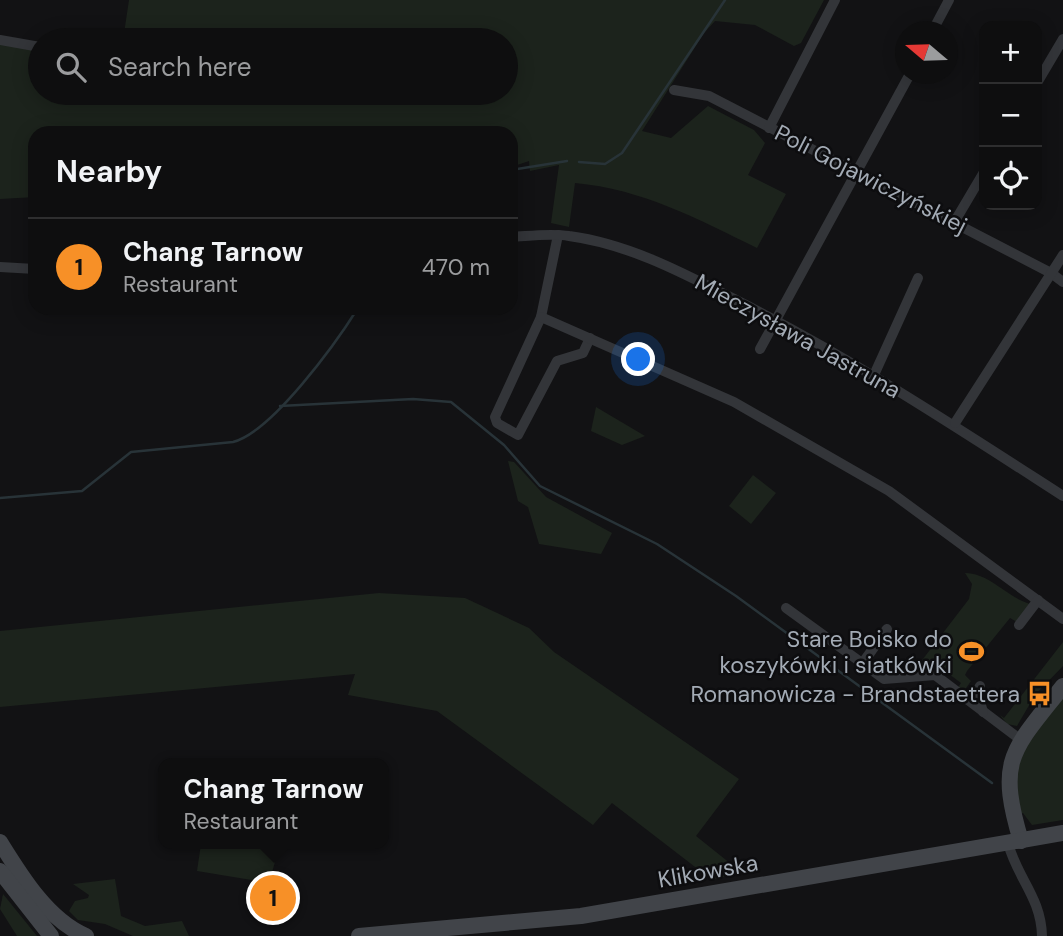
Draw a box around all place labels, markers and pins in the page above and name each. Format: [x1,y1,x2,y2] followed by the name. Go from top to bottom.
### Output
[719,624,952,680] place label: Stare Boisko do koszykówki i siatkówki
[958,638,986,666] sports icon: Stare Boisko do koszykówki i siatkówki
[690,679,1020,709] place label: Romanowicza - Brandstaettera
[1026,680,1054,708] bus stop icon: Romanowicza - Brandstaettera
[250,872,296,924] pin: 1

